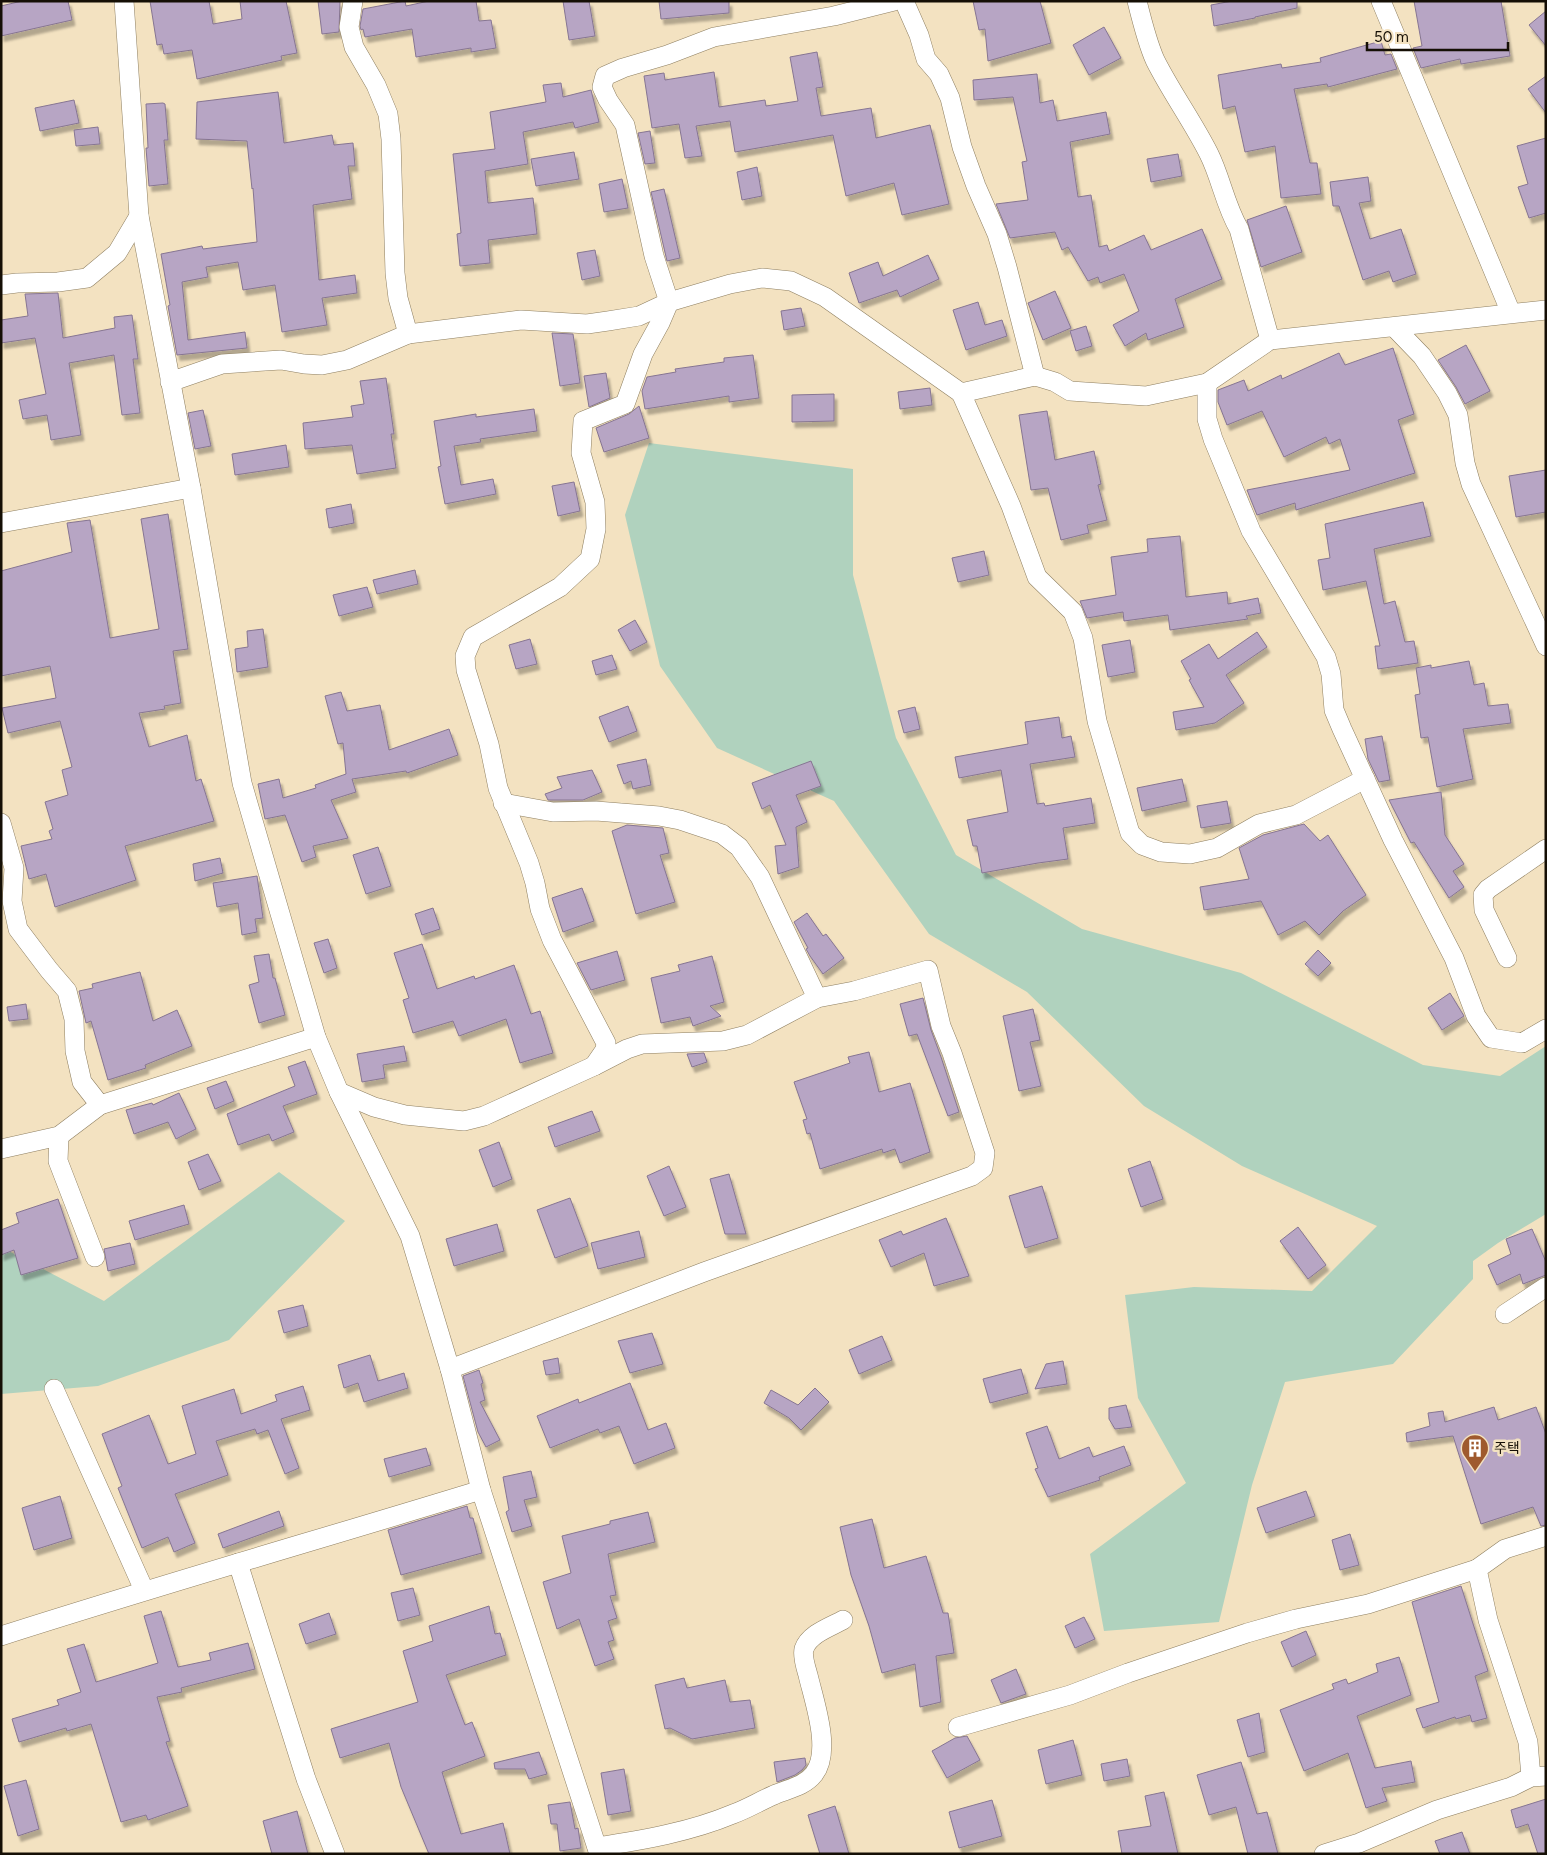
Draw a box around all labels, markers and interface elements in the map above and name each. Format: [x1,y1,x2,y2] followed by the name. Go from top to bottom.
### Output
[1367,20,1508,52] scale bar
[1374,28,1409,46] text: 50 m
[1460,1433,1490,1472] building icon: 주택
[1494,1440,1520,1457] place label: 주택

